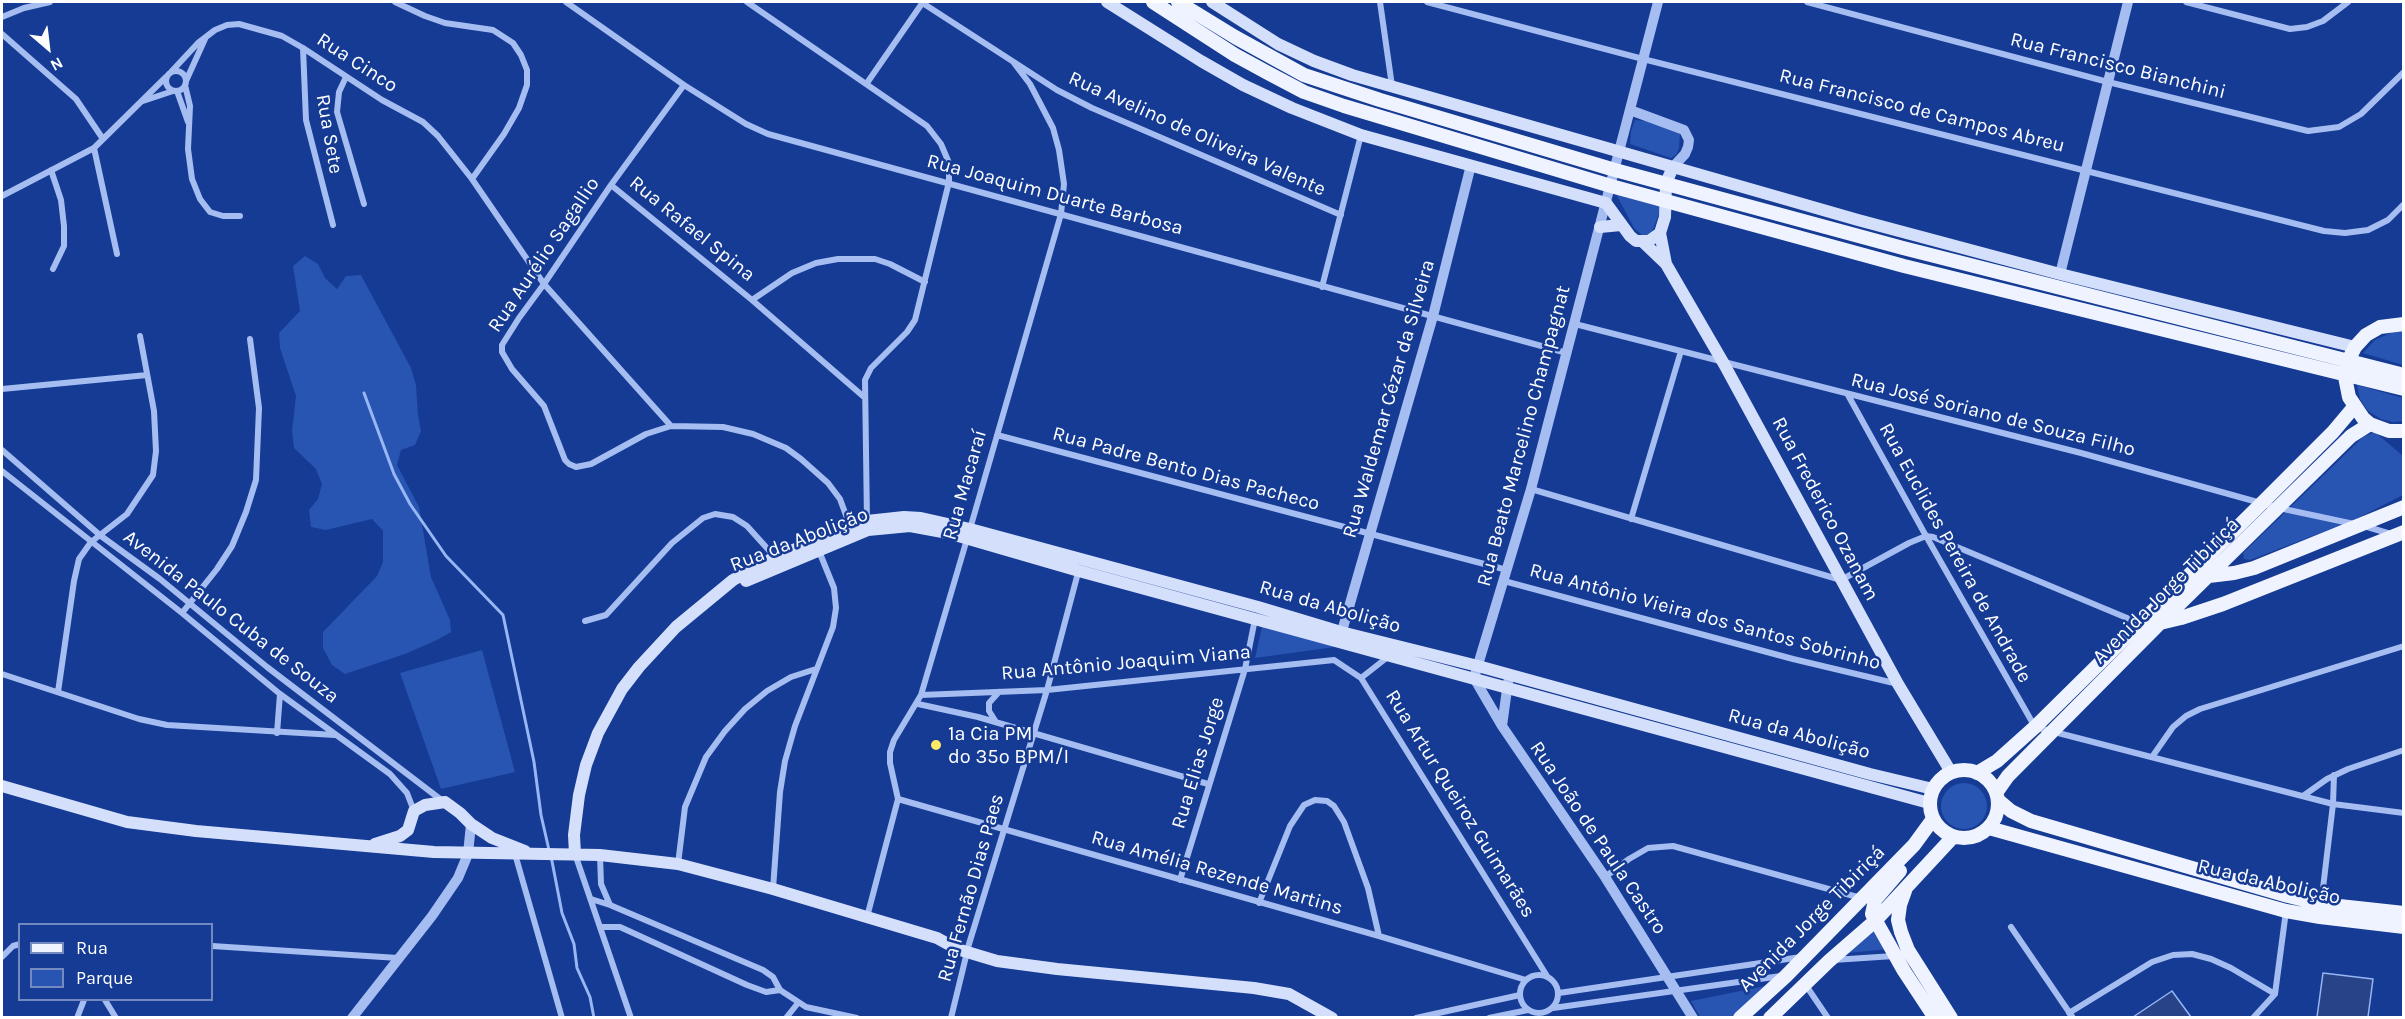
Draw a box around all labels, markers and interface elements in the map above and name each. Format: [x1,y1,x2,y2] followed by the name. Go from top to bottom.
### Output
[18,18,78,78] north arrow
[312,28,402,98] street label: Rua Cinco
[2008,28,2228,104] street label: Rua Francisco Bianchini
[47,53,66,75] text: N
[1777,64,2067,158] street label: Rua Francisco de Campos Abreu
[1065,66,1329,202] street label: Rua Avelino de Oliveira Valente
[310,92,348,176] street label: Rua Sete
[924,149,1186,241] street label: Rua Joaquim Duarte Barbosa
[624,171,760,287] street label: Rua Rafael Spina
[483,173,605,337] street label: Rua Aurélio Sagallio
[1338,257,1440,541] street label: Rua Waldemar Cézar da Silveira
[1472,283,1576,589] street label: Rua Beato Marcelino Champagnat
[1848,368,2138,462] street label: Rua José Soriano de Souza Filho
[1766,413,1884,605] street label: Rua Frederico Ozanam
[1873,419,2037,687] street label: Rua Euclides Pereira de Andrade
[1050,422,1322,516] street label: Rua Padre Bento Dias Pacheco
[938,427,992,543] street label: Rua Macaraí
[727,503,871,577] street label: Rua da Abolição
[2088,513,2244,669] street label: Avenida Jorge Tibiriçá
[118,525,344,709] street label: Avenida Paulo Cuba de Souza
[1527,559,1883,675] street label: Rua Antônio Vieira dos Santos Sobrinho
[1257,575,1403,639] street label: Rua da Abolição
[1000,640,1252,686] street label: Rua Antônio Joaquim Viana
[1380,686,1540,922] street label: Rua Artur Queiroz Guimarães
[1167,694,1229,832] street label: Rua Elias Jorge
[1725,704,1873,764] street label: Rua da Abolição
[948,722,1069,769] place label: 1ª Cia PM do 35º BPM/I
[1524,737,1672,939] street label: Rua João de Paula Castro
[929,738,943,752] marker: 1ª Cia PM do 35º BPM/I
[933,791,1009,985] street label: Rua Fernão Dias Paes
[1089,826,1345,920] street label: Rua Amélia Rezende Martins
[1734,841,1890,997] street label: Avenida Jorge Tibiriçá
[2195,854,2343,910] street label: Rua da Abolição
[18,923,213,1001] legend
[76,937,108,959] text: Rua
[76,967,133,989] text: Parque

